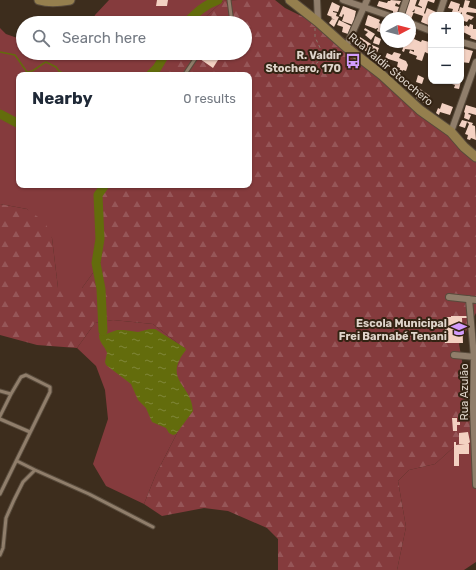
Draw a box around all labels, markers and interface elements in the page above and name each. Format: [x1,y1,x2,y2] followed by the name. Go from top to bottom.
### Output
[380,12,416,48] north arrow
[428,12,464,84] map controls
[428,12,464,48] button: +
[16,16,252,60] search box
[30,27,52,49] icon: search
[62,29,146,47] text: Search here
[346,30,436,109] street label: Rua Valdir Stocchero
[428,48,464,84] button: −
[265,49,341,75] place label: R. Valdir Stochero, 170
[344,52,362,70] bus stop icon: R. Valdir Stochero, 170
[32,88,93,108] text: Nearby
[183,91,236,106] text: 0 results
[339,317,447,343] place label: Escola Municipal Frei Barnabé Tenani
[450,320,468,338] school or university icon: Escola Municipal Frei Barnabé Tenani
[458,364,471,420] street label: Rua Azulão

